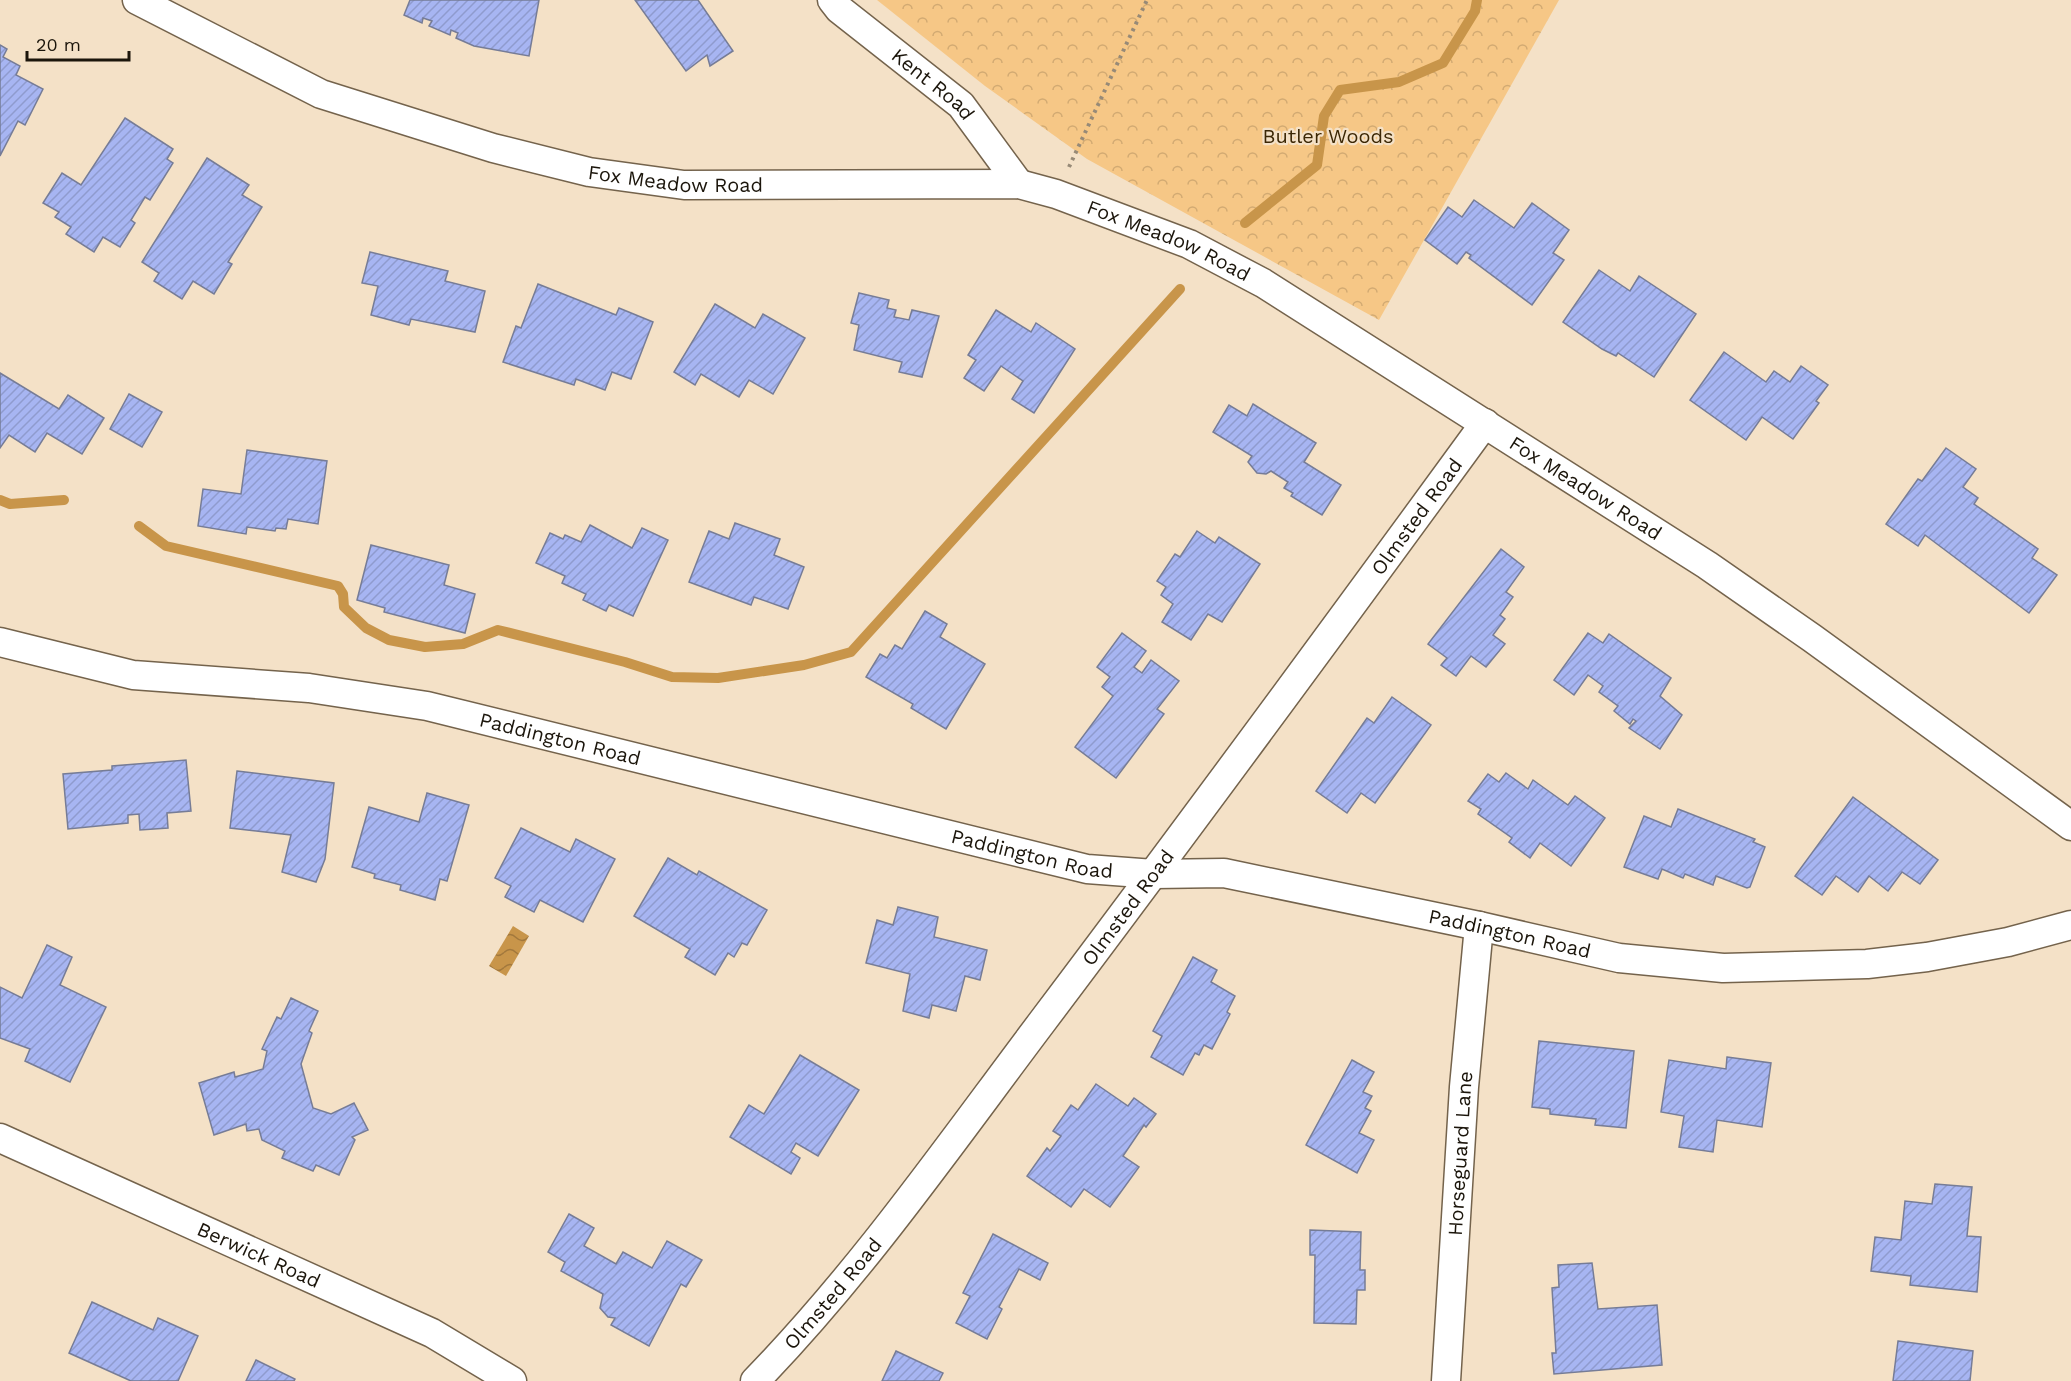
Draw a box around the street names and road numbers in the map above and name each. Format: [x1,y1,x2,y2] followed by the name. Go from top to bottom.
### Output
[887,43,980,125] street label: Kent Road
[587,160,763,197] street label: Fox Meadow Road
[1084,195,1255,286] street label: Fox Meadow Road
[1505,431,1666,545] street label: Fox Meadow Road
[1366,453,1467,580] street label: Olmsted Road
[477,707,643,770] street label: Paddington Road
[949,824,1114,883] street label: Paddington Road
[1077,845,1179,970] street label: Olmsted Road
[1427,904,1593,963] street label: Paddington Road
[1443,1070,1477,1237] street label: Horseguard Lane
[193,1217,324,1293] street label: Berwick Road
[779,1233,887,1354] street label: Olmsted Road

